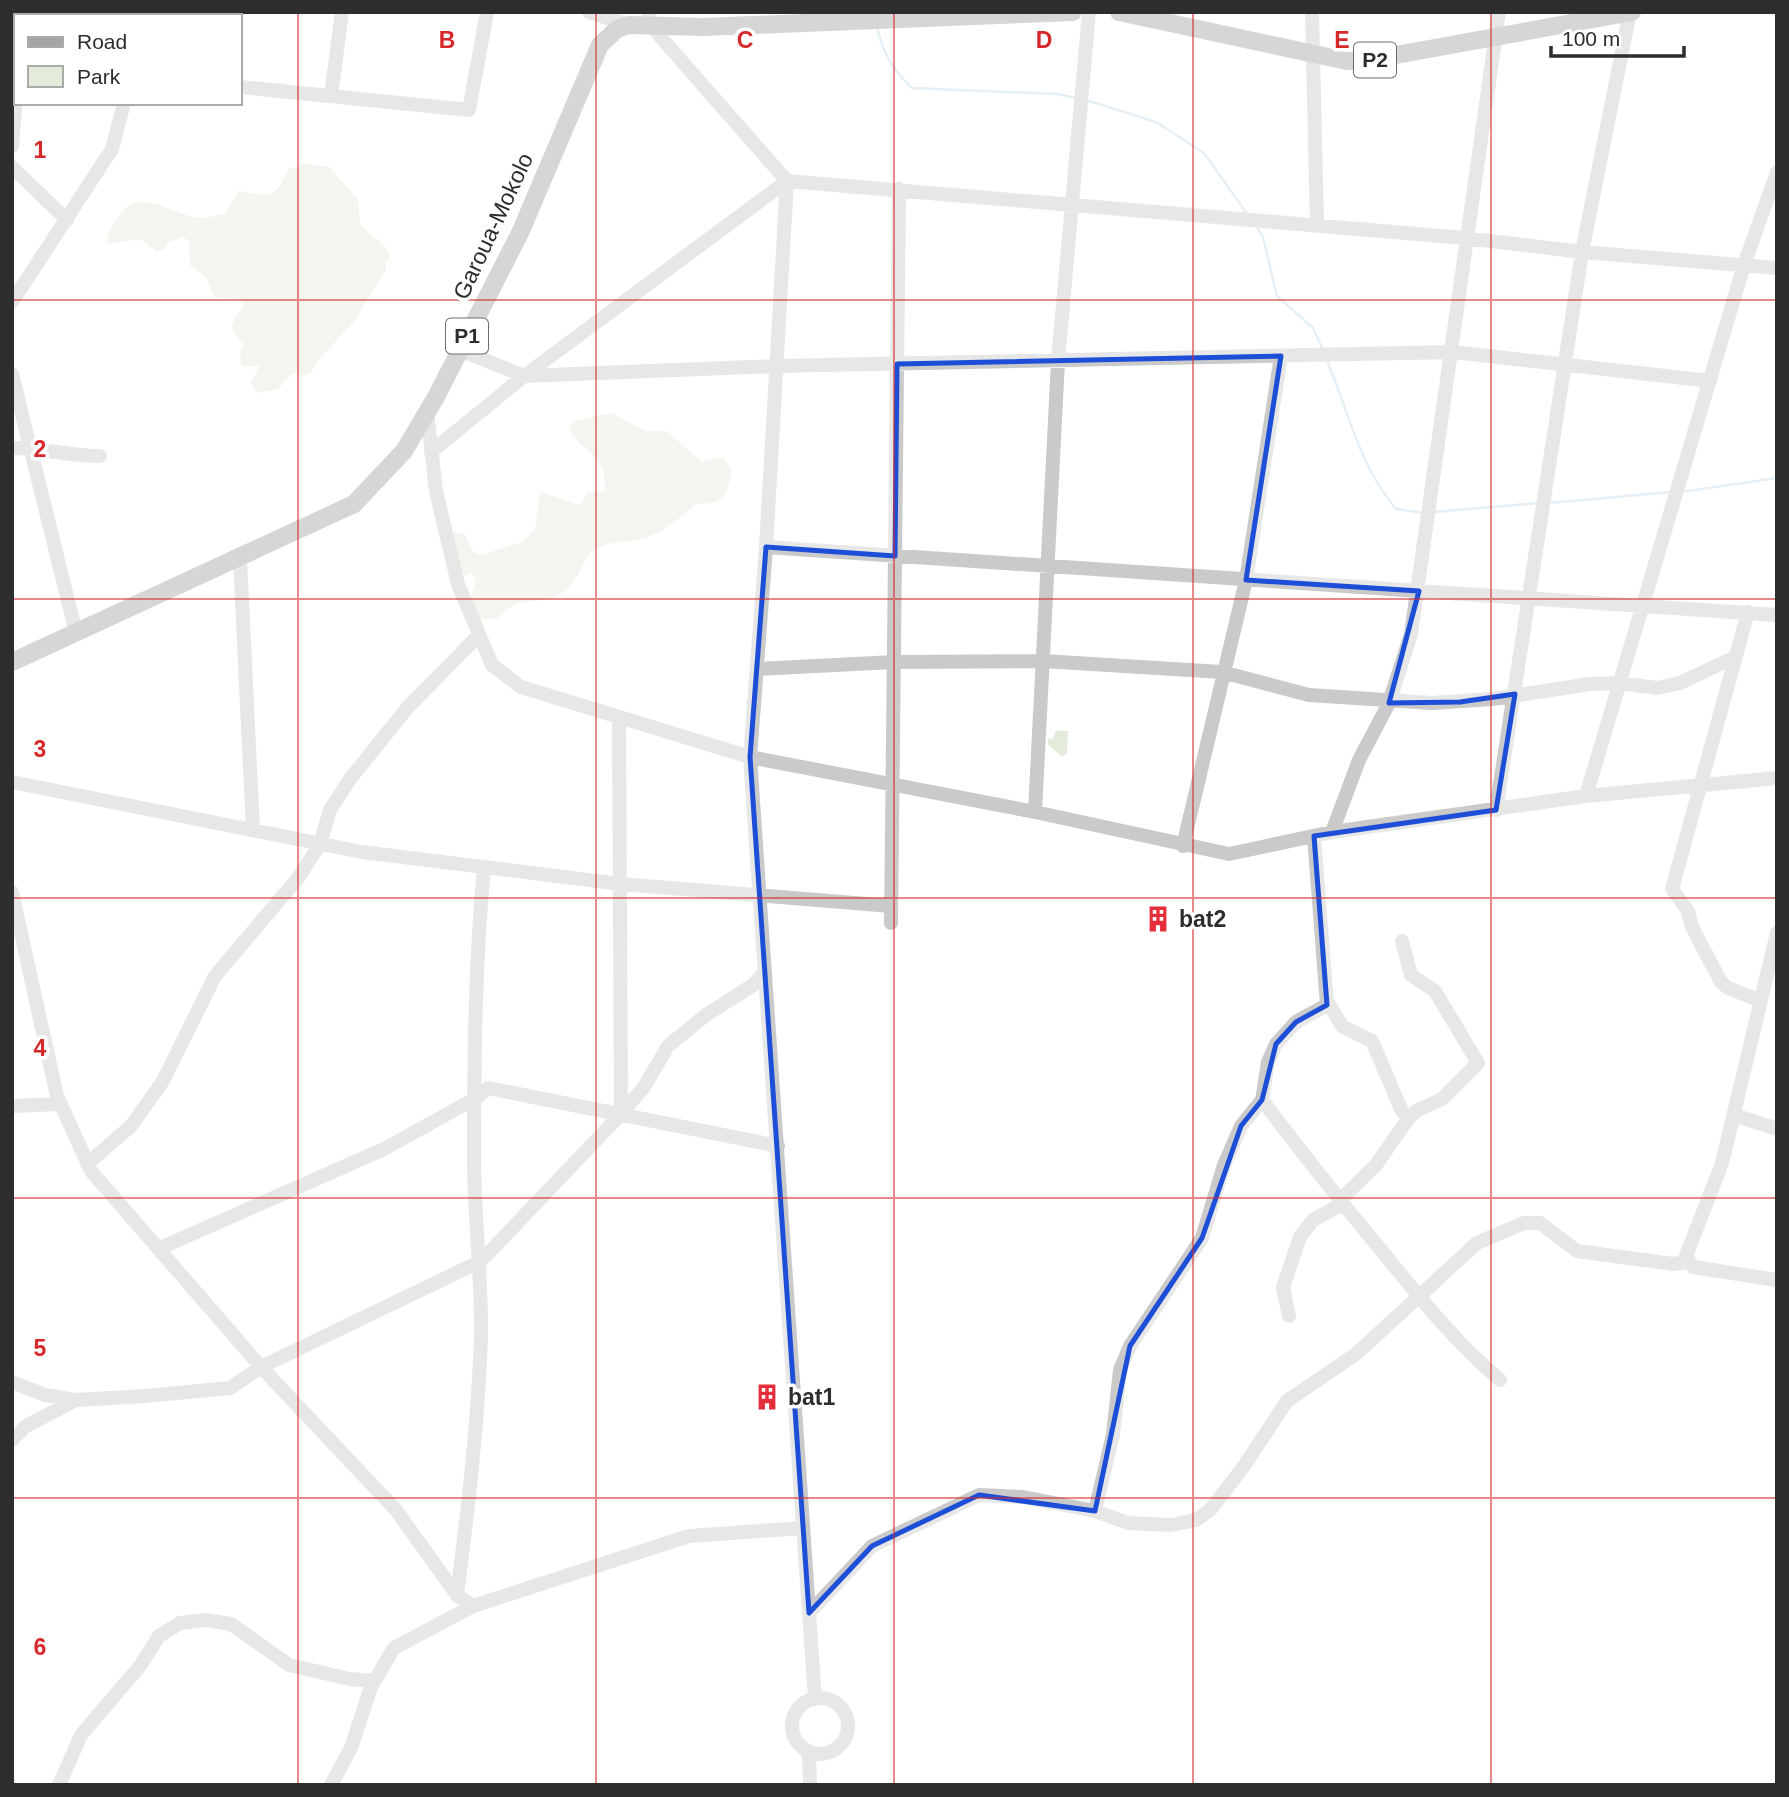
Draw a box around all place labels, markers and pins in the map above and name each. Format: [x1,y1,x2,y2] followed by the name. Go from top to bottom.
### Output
[1143,904,1173,934] building icon: bat2
[1179,906,1226,932] place label: bat2
[752,1382,782,1412] building icon: bat1
[788,1384,836,1410] place label: bat1

